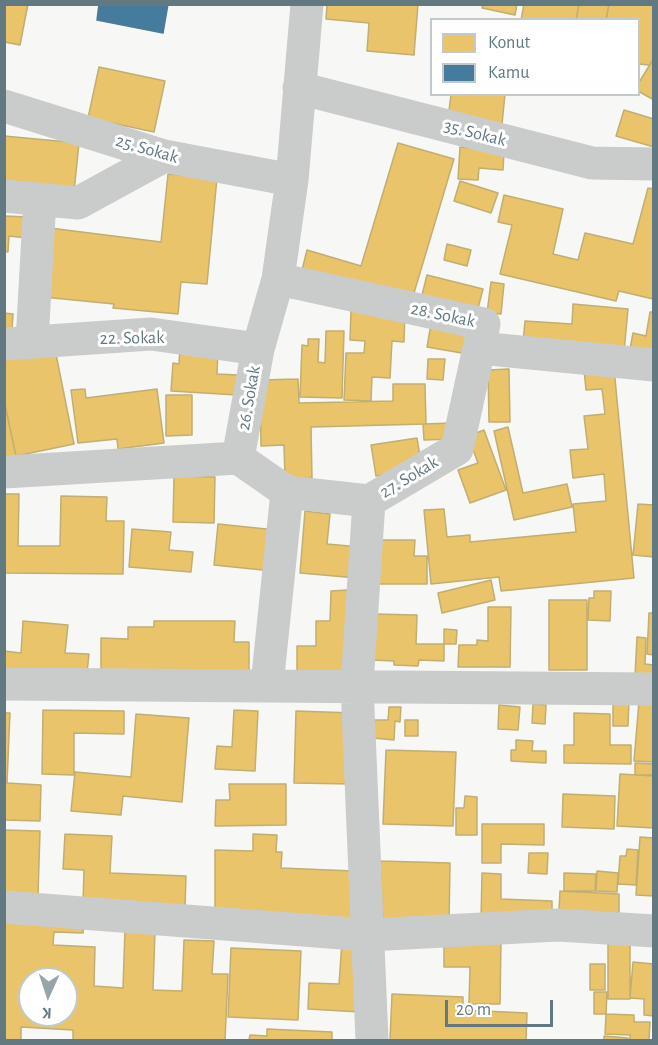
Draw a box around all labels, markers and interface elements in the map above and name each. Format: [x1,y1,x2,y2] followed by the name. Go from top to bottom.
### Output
[430,18,640,96] legend
[488,34,530,52] text: Konut
[488,64,529,82] text: Kamu
[442,115,508,151] street label: 35. Sokak
[113,130,181,168] street label: 25. Sokak
[409,298,477,332] street label: 28. Sokak
[99,327,165,349] street label: 22. Sokak
[233,364,265,432] street label: 26. Sokak
[376,451,442,503] street label: 27. Sokak
[18,967,78,1027] north arrow
[448,988,556,1026] scale bar
[456,1001,491,1019] text: 20 m
[42,1005,52,1021] text: K

